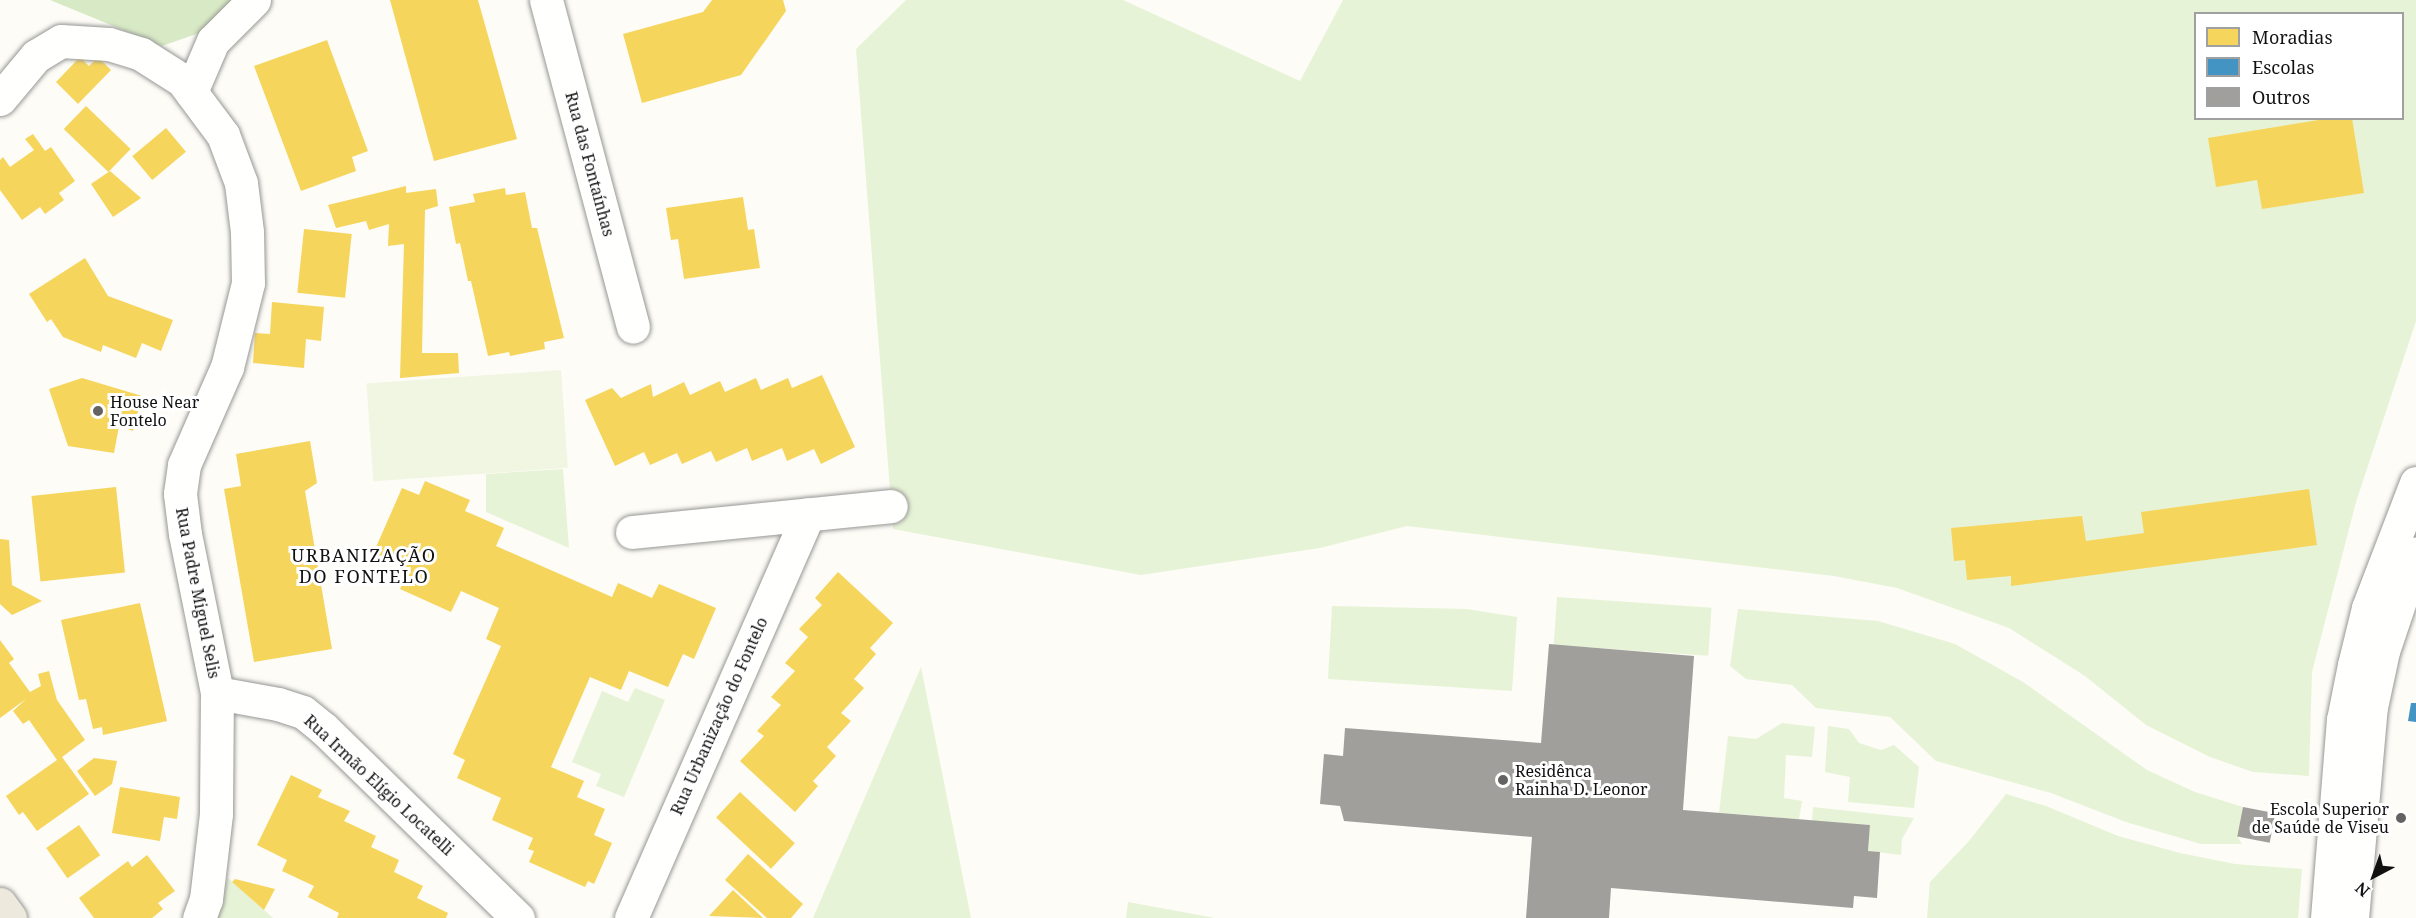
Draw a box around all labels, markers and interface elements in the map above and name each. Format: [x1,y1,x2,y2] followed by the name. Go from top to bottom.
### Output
[2194,12,2404,120] legend
[2252,25,2333,49] text: Moradias
[2252,55,2314,79] text: Escolas
[2252,85,2310,109] text: Outros
[561,90,619,238] street label: Rua das Fontaínhas
[110,392,199,430] place label: House Near Fontelo
[91,404,105,418] marker: House Near Fontelo
[172,506,224,680] street label: Rua Padre Miguel Selis
[291,545,437,588] district label: URBANIZAÇÃO DO FONTELO
[667,614,771,818] street label: Rua Urbanização do Fontelo
[300,711,458,859] street label: Rua Irmão Elígio Locatelli
[1515,761,1648,799] place label: Residênca Rainha D. Leonor
[1496,773,1510,787] marker: Residênca Rainha D. Leonor
[2252,799,2389,837] place label: Escola Superior de Saúde de Viseu
[2394,811,2408,825] marker: Escola Superior de Saúde de Viseu
[2344,846,2404,906] north arrow
[2350,877,2374,902] text: N

